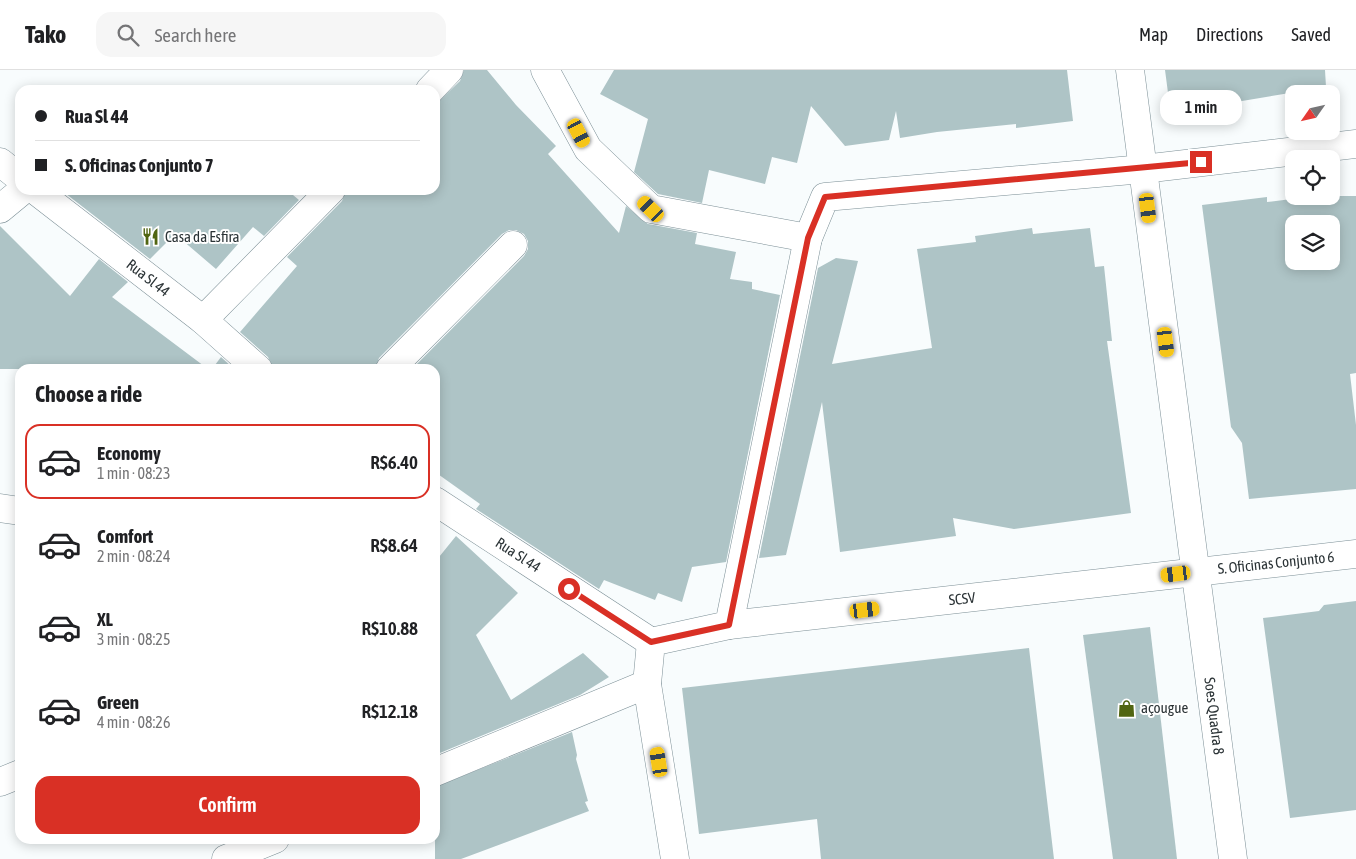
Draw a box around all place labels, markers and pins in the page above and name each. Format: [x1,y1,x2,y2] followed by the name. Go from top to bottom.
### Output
[141,227,161,247] restaurant icon: Casa da Esfira
[165,228,240,245] place label: Casa da Esfira
[1117,698,1137,718] shop icon: açougue
[1141,699,1189,716] place label: açougue

